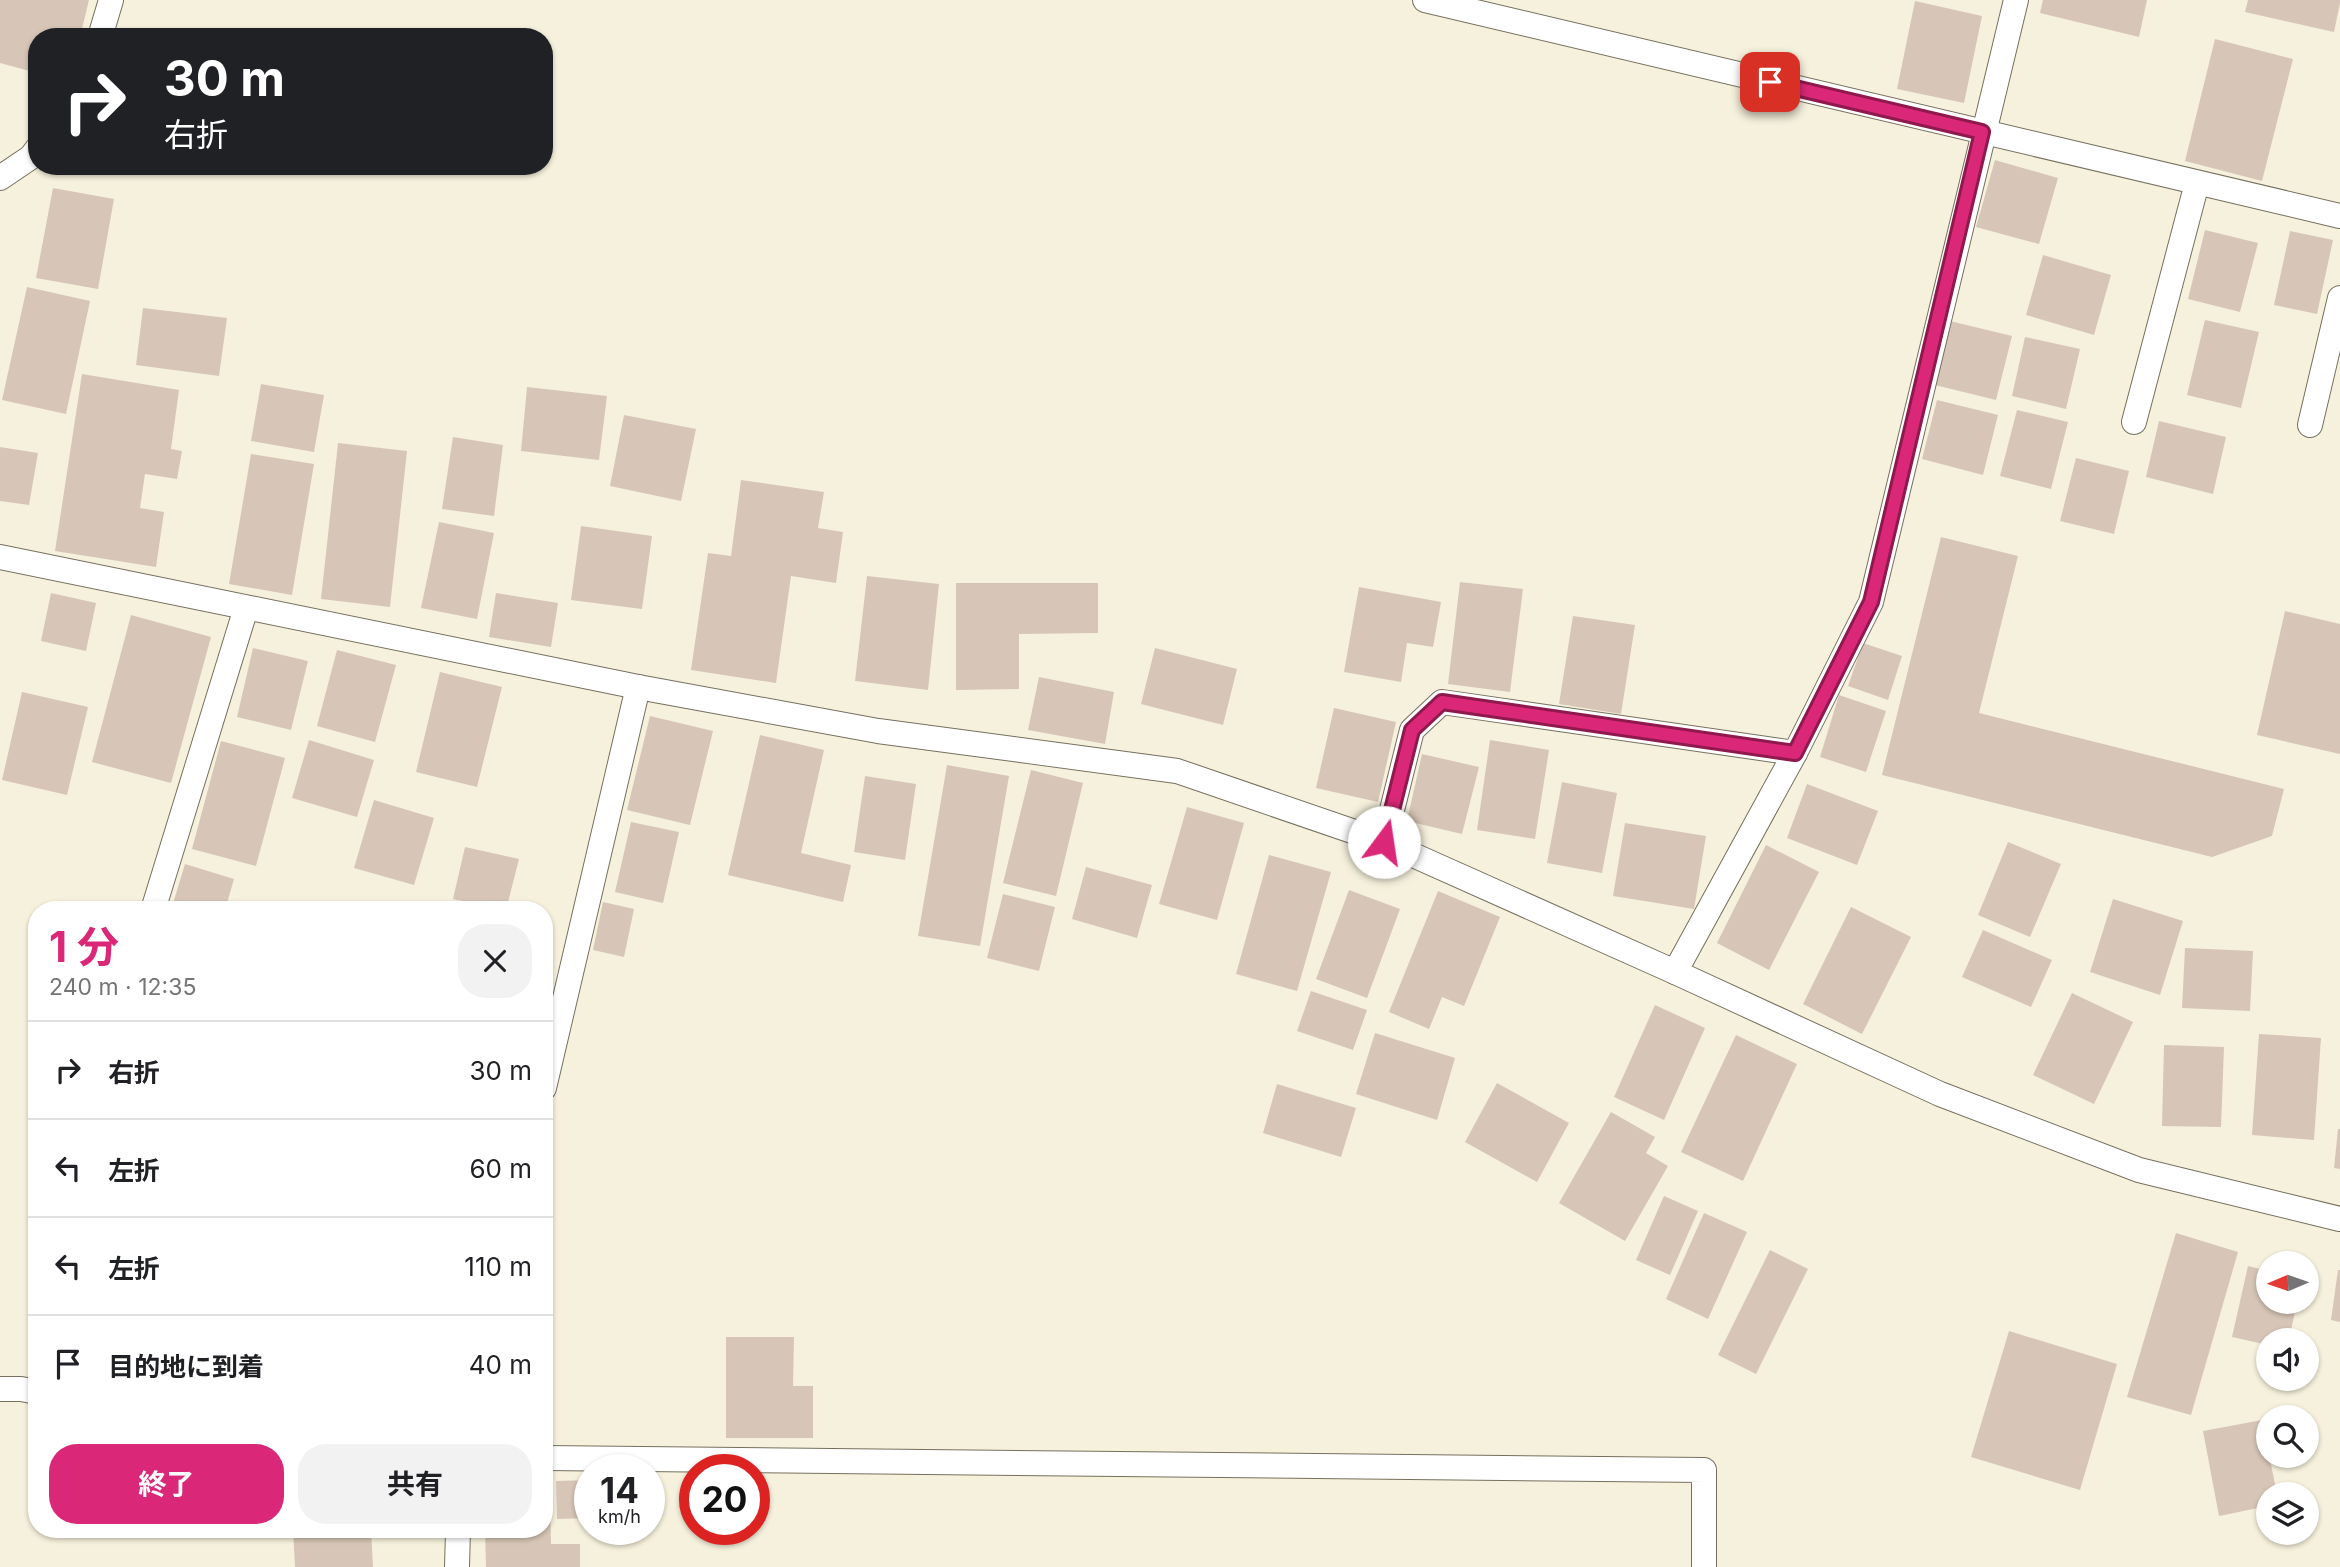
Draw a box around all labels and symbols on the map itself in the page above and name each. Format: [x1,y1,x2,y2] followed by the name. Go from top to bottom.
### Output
[1740,52,1800,112] pin
[1347,805,1421,879] position arrow
[2256,1251,2319,1314] north arrow
[679,1454,770,1545] speed limit sign: 20

